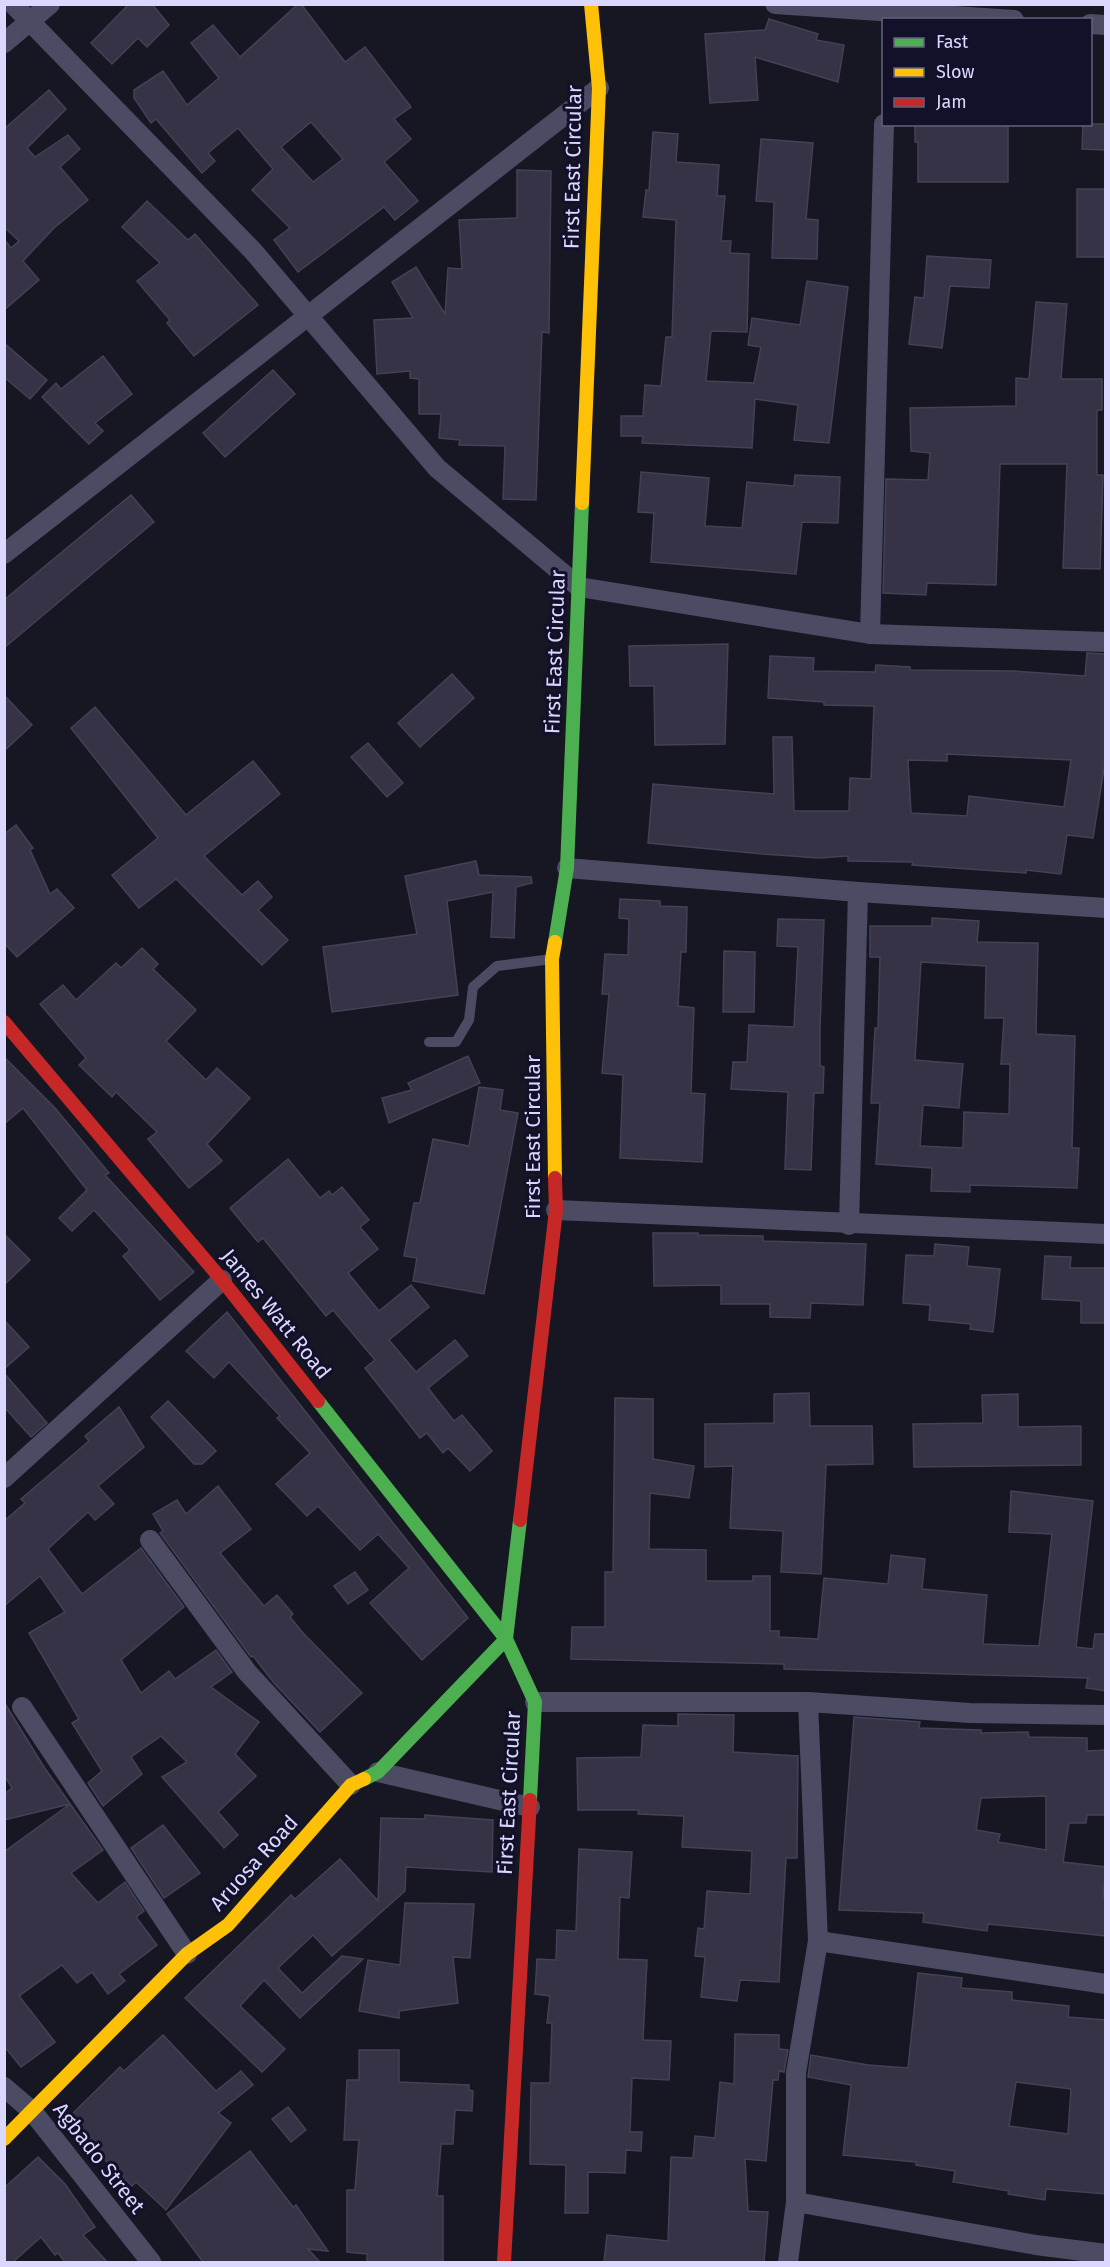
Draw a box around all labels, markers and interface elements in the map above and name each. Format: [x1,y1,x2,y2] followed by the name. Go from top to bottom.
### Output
[882,18,1092,126] legend
[936,31,969,53] text: Fast
[936,61,975,83] text: Slow
[559,85,587,249] street label: First East Circular
[936,91,967,113] text: Jam
[539,570,571,734] street label: First East Circular
[520,1055,546,1219] street label: First East Circular
[216,1244,336,1384] street label: James Watt Road
[492,1710,526,1876] street label: First East Circular
[204,1810,304,1916] street label: Aruosa Road
[48,2097,151,2219] street label: Agbado Street

